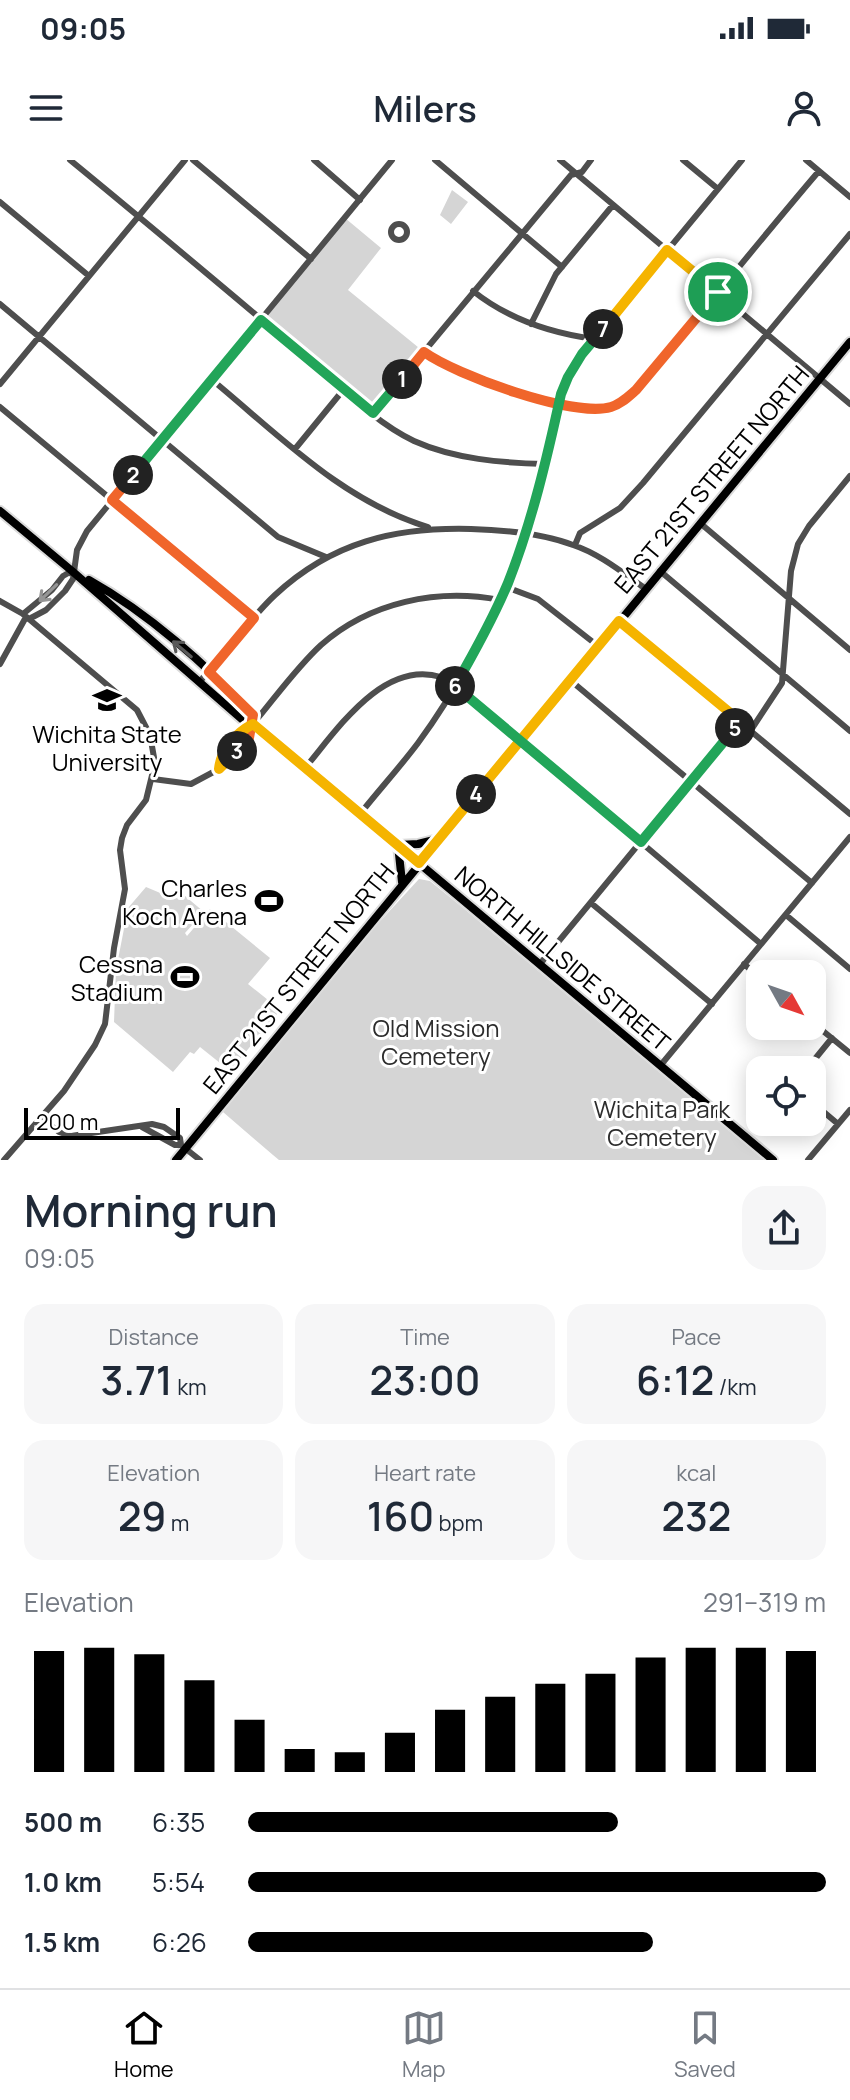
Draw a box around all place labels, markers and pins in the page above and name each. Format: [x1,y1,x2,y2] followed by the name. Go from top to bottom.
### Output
[684,258,752,326] pin
[583,309,623,349] pin: 7
[382,359,422,399] pin: 1
[113,455,153,495] pin: 2
[435,666,475,706] pin: 6
[92,685,122,715] school or university icon: Wichita State University
[715,708,755,748] pin: 5
[32,717,182,778] place label: Wichita State University
[217,731,257,771] pin: 3
[456,774,496,814] pin: 4
[122,871,247,932] place label: Charles Koch Arena
[254,886,284,916] sports icon: Charles Koch Arena
[71,947,163,1008] place label: Cessna Stadium
[170,962,200,992] sports icon: Cessna Stadium

